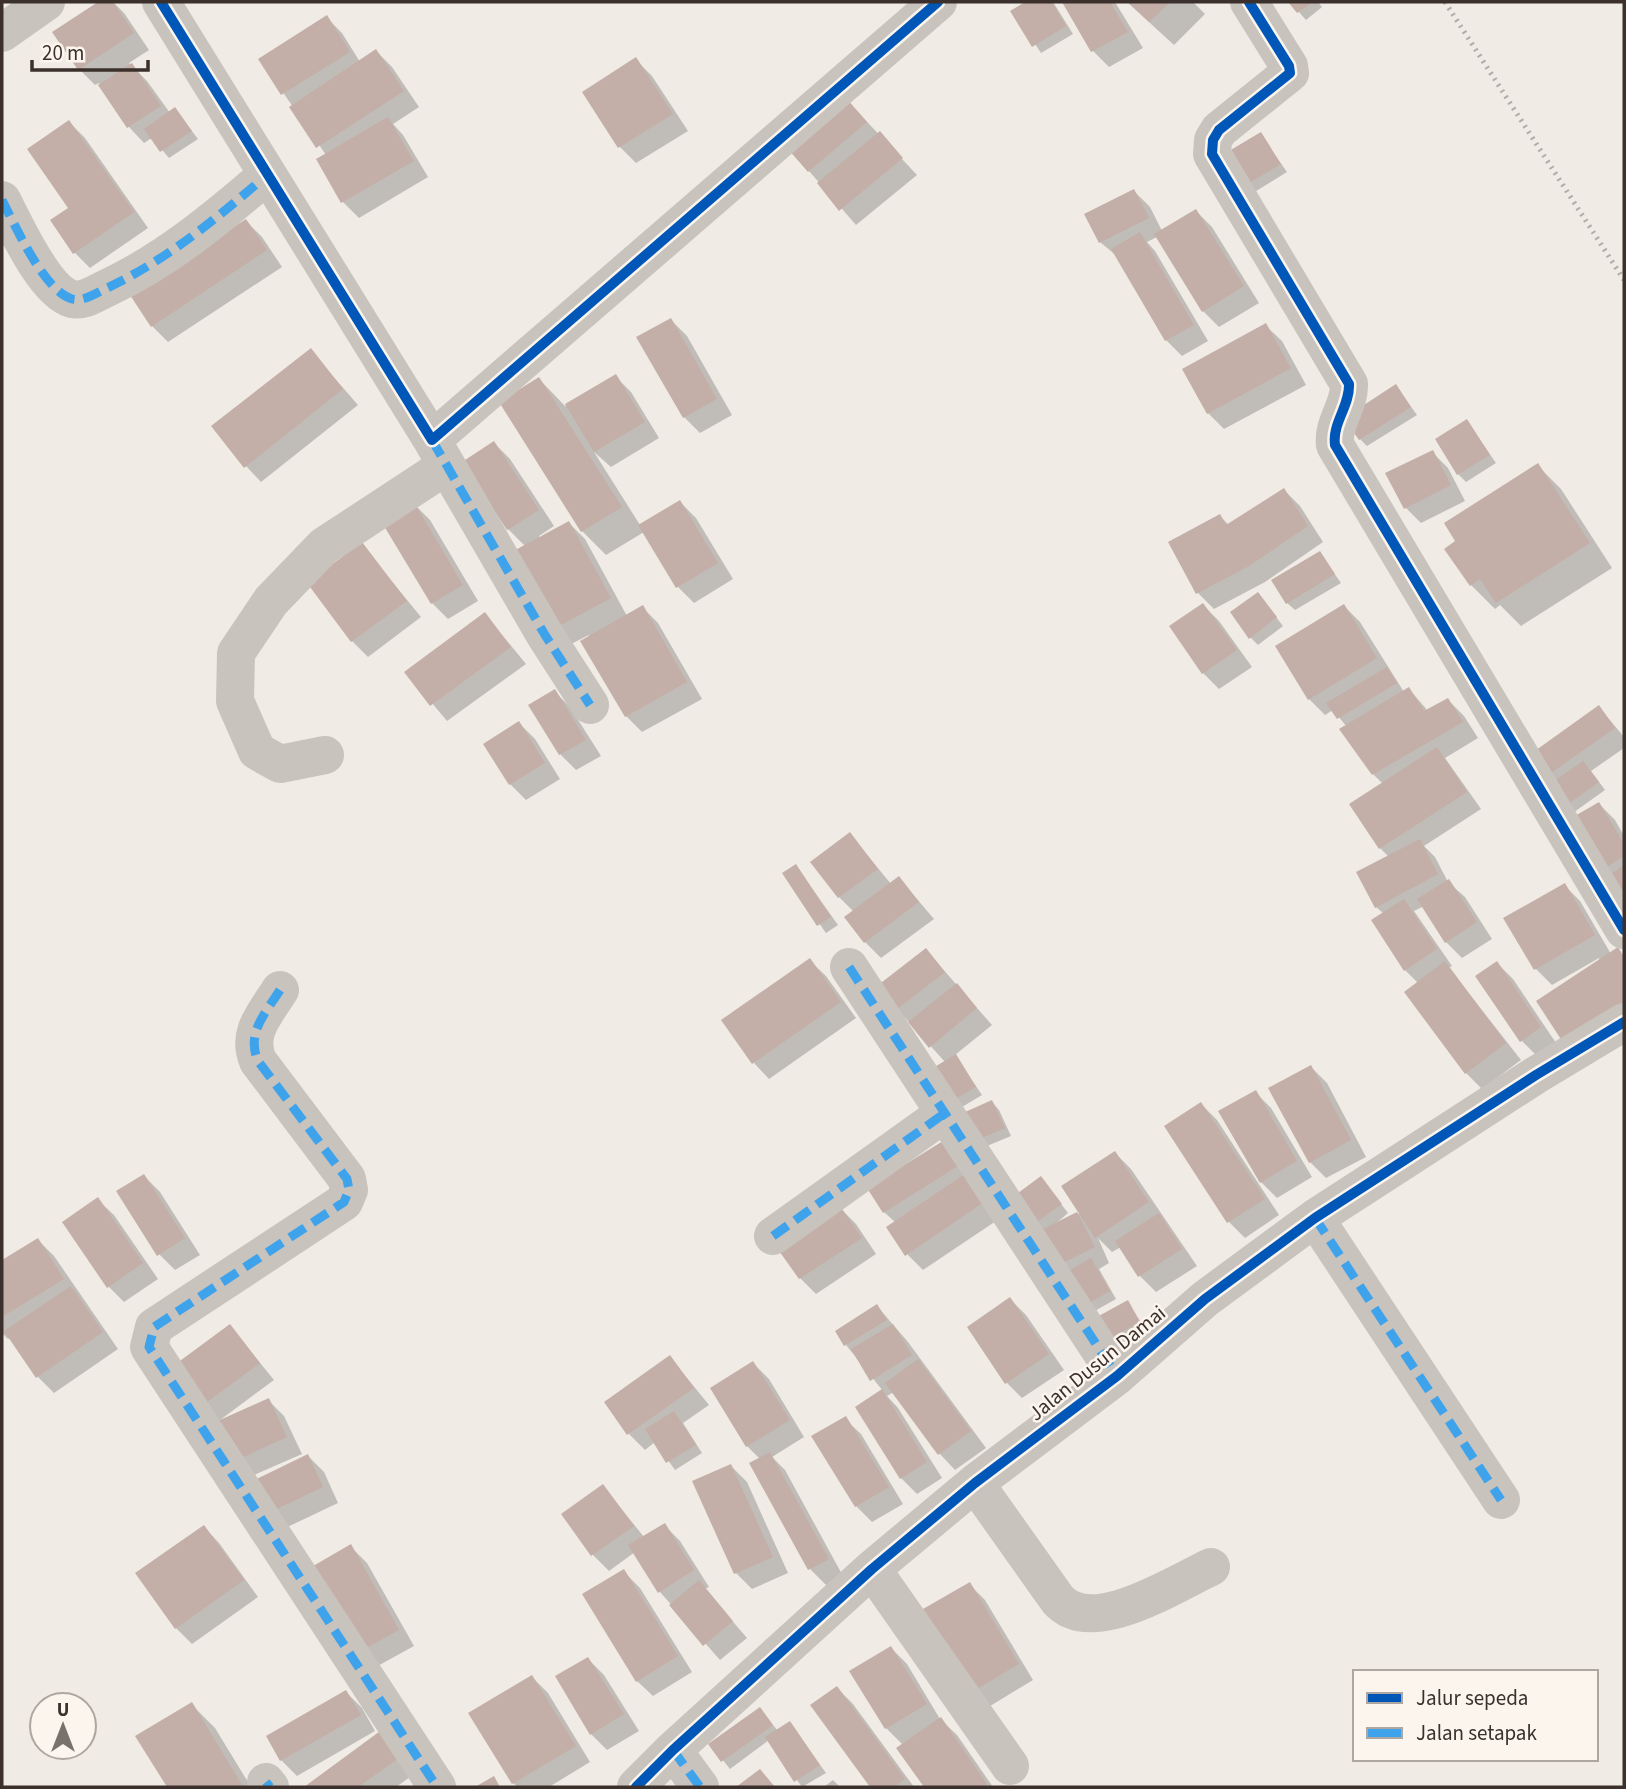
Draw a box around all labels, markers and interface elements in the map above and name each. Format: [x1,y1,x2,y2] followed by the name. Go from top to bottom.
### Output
[32,28,147,72] scale bar
[42,38,84,68] text: 20 m
[1022,1298,1172,1428] street label: Jalan Dusun Damai
[1353,1670,1598,1761] legend
[1416,1683,1528,1713] text: Jalur sepeda
[28,1691,98,1761] north arrow
[57,1697,69,1724] text: U
[1416,1718,1537,1748] text: Jalan setapak

